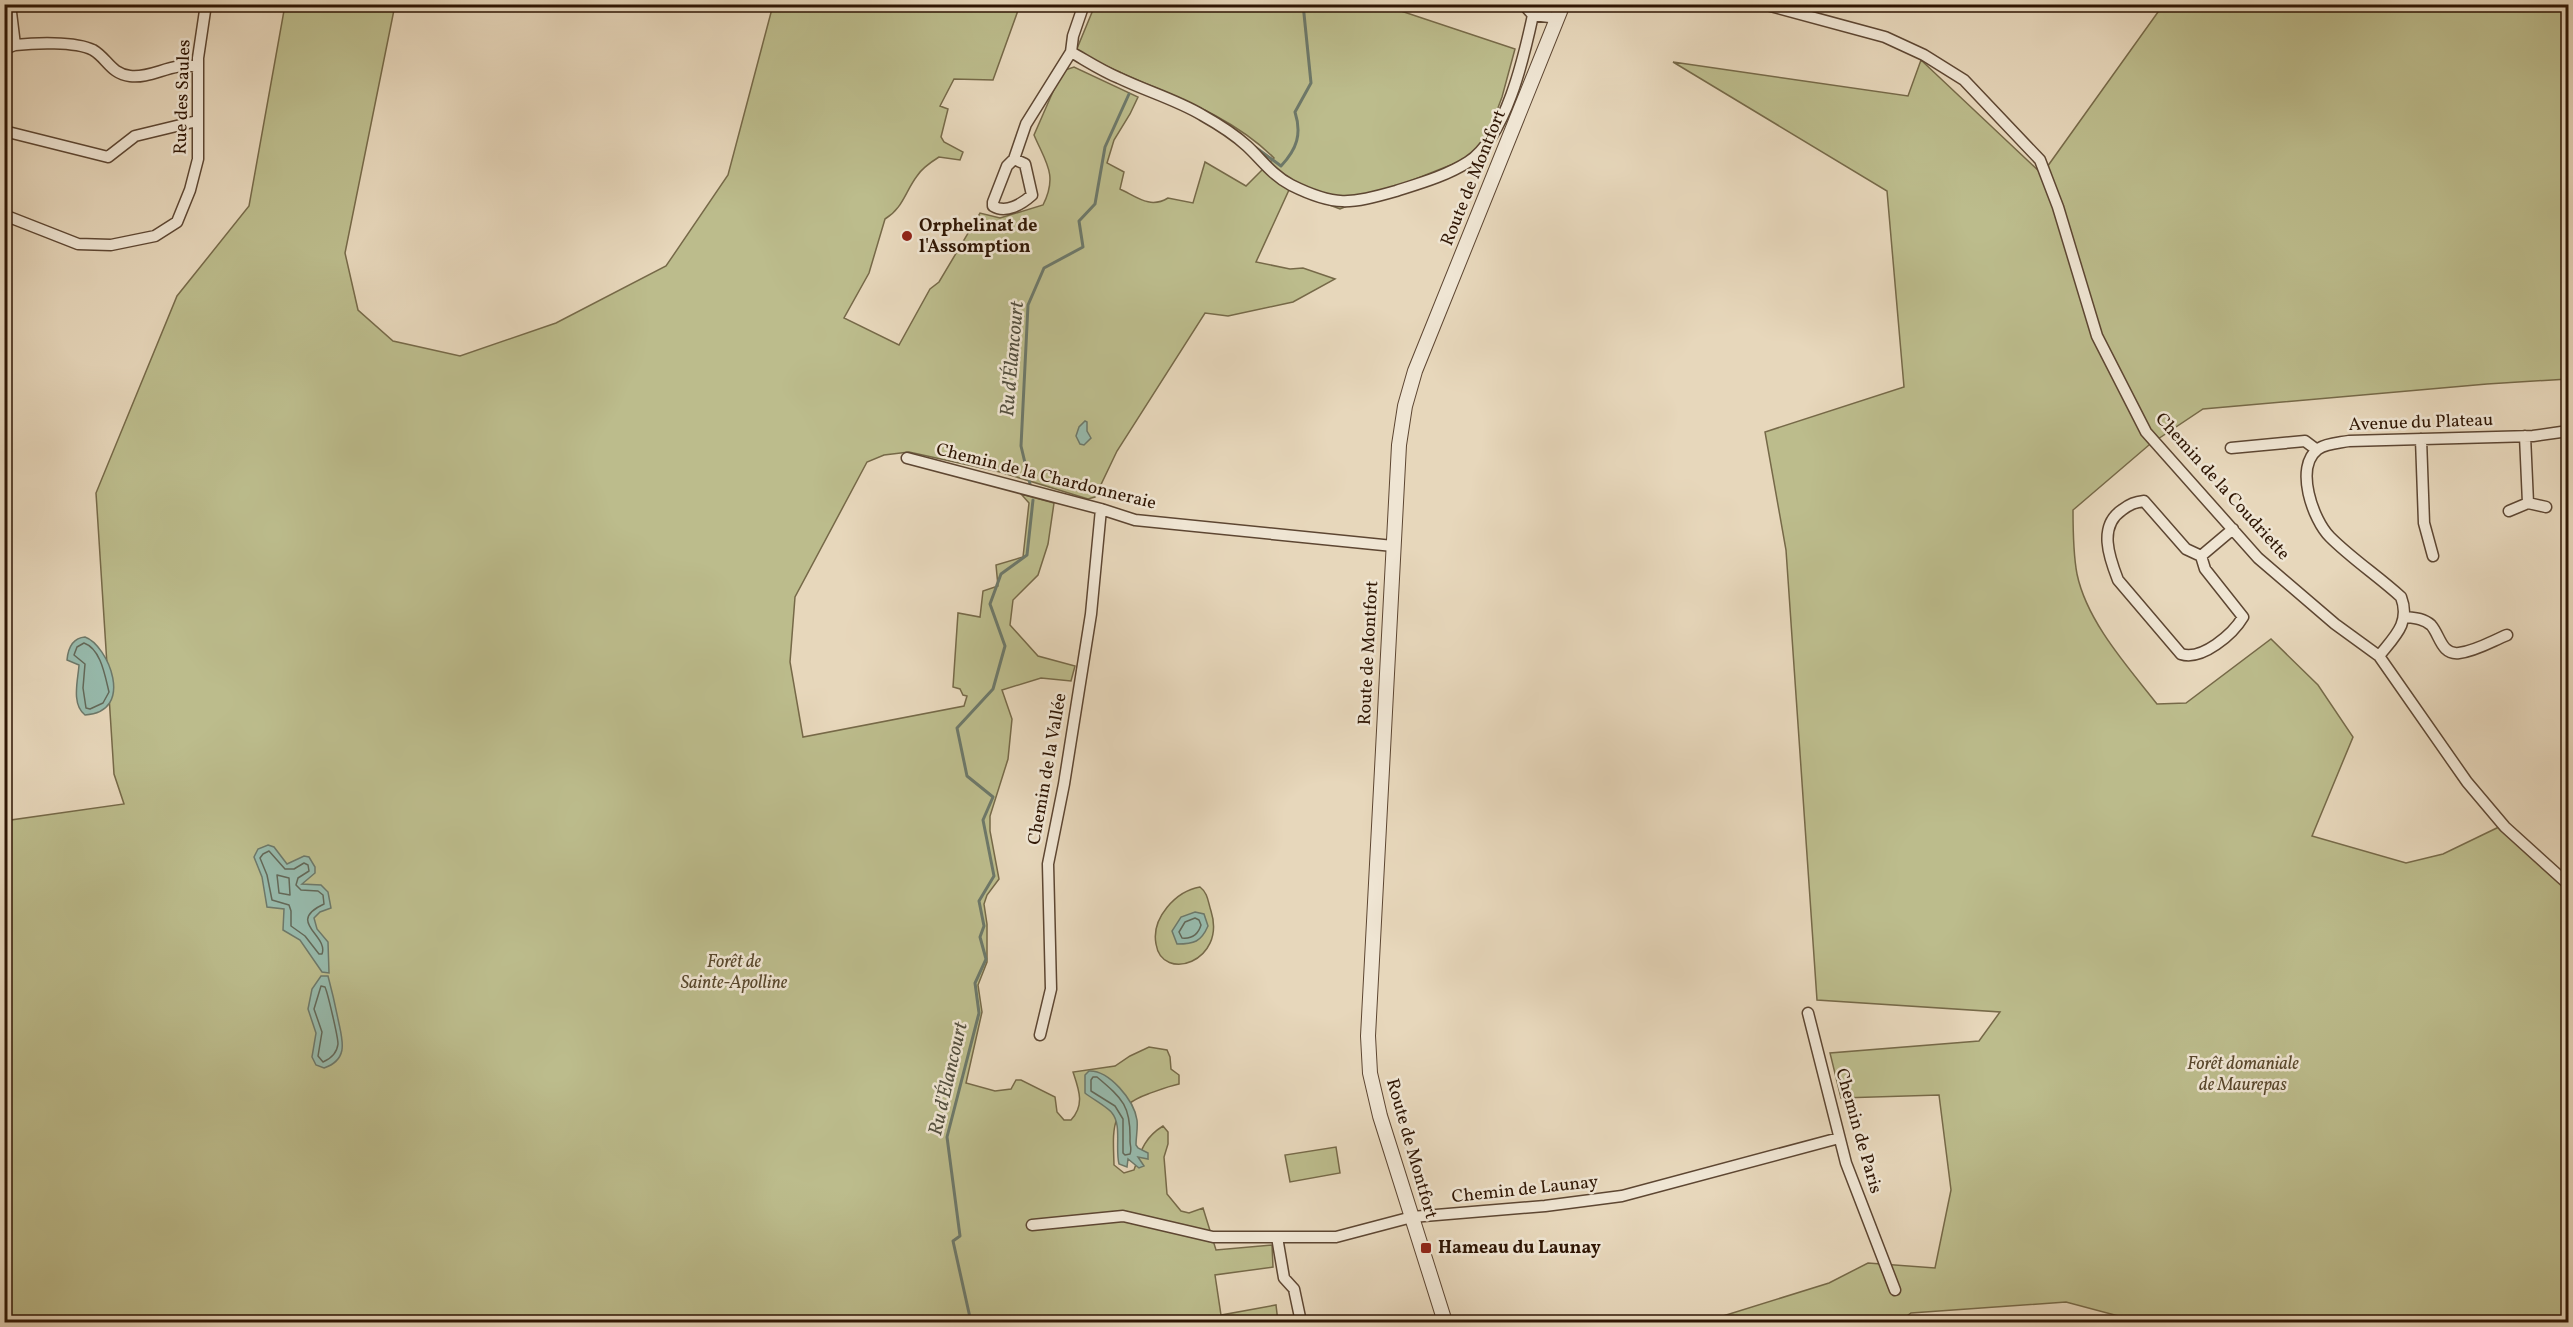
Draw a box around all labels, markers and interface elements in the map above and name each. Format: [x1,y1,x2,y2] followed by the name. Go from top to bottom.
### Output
[168,39,198,155] street label: Rue des Saules
[1435,106,1513,250] street label: Route de Montfort
[919,214,1037,260] place label: Orphelinat de l'Assomption
[900,229,914,243] marker: Orphelinat de l'Assomption
[994,300,1032,418] water label: Ru d'Élancourt
[2149,408,2295,566] street label: Chemin de la Coudriette
[2348,408,2494,438] street label: Avenue du Plateau
[933,438,1159,516] street label: Chemin de la Chardonneraie
[1353,580,1385,726] street label: Route de Montfort
[1022,691,1074,847] street label: Chemin de la Vallée
[681,950,788,996] park label: Forêt de Sainte-Apolline
[922,1019,976,1139] water label: Ru d'Élancourt
[2187,1052,2299,1098] park label: Forêt domaniale de Maurepas
[1828,1066,1888,1196] street label: Chemin de Paris
[1379,1076,1443,1222] street label: Route de Montfort
[1451,1170,1600,1210] street label: Chemin de Launay
[1438,1236,1601,1261] place label: Hameau du Launay
[1419,1241,1433,1255] marker: Hameau du Launay

